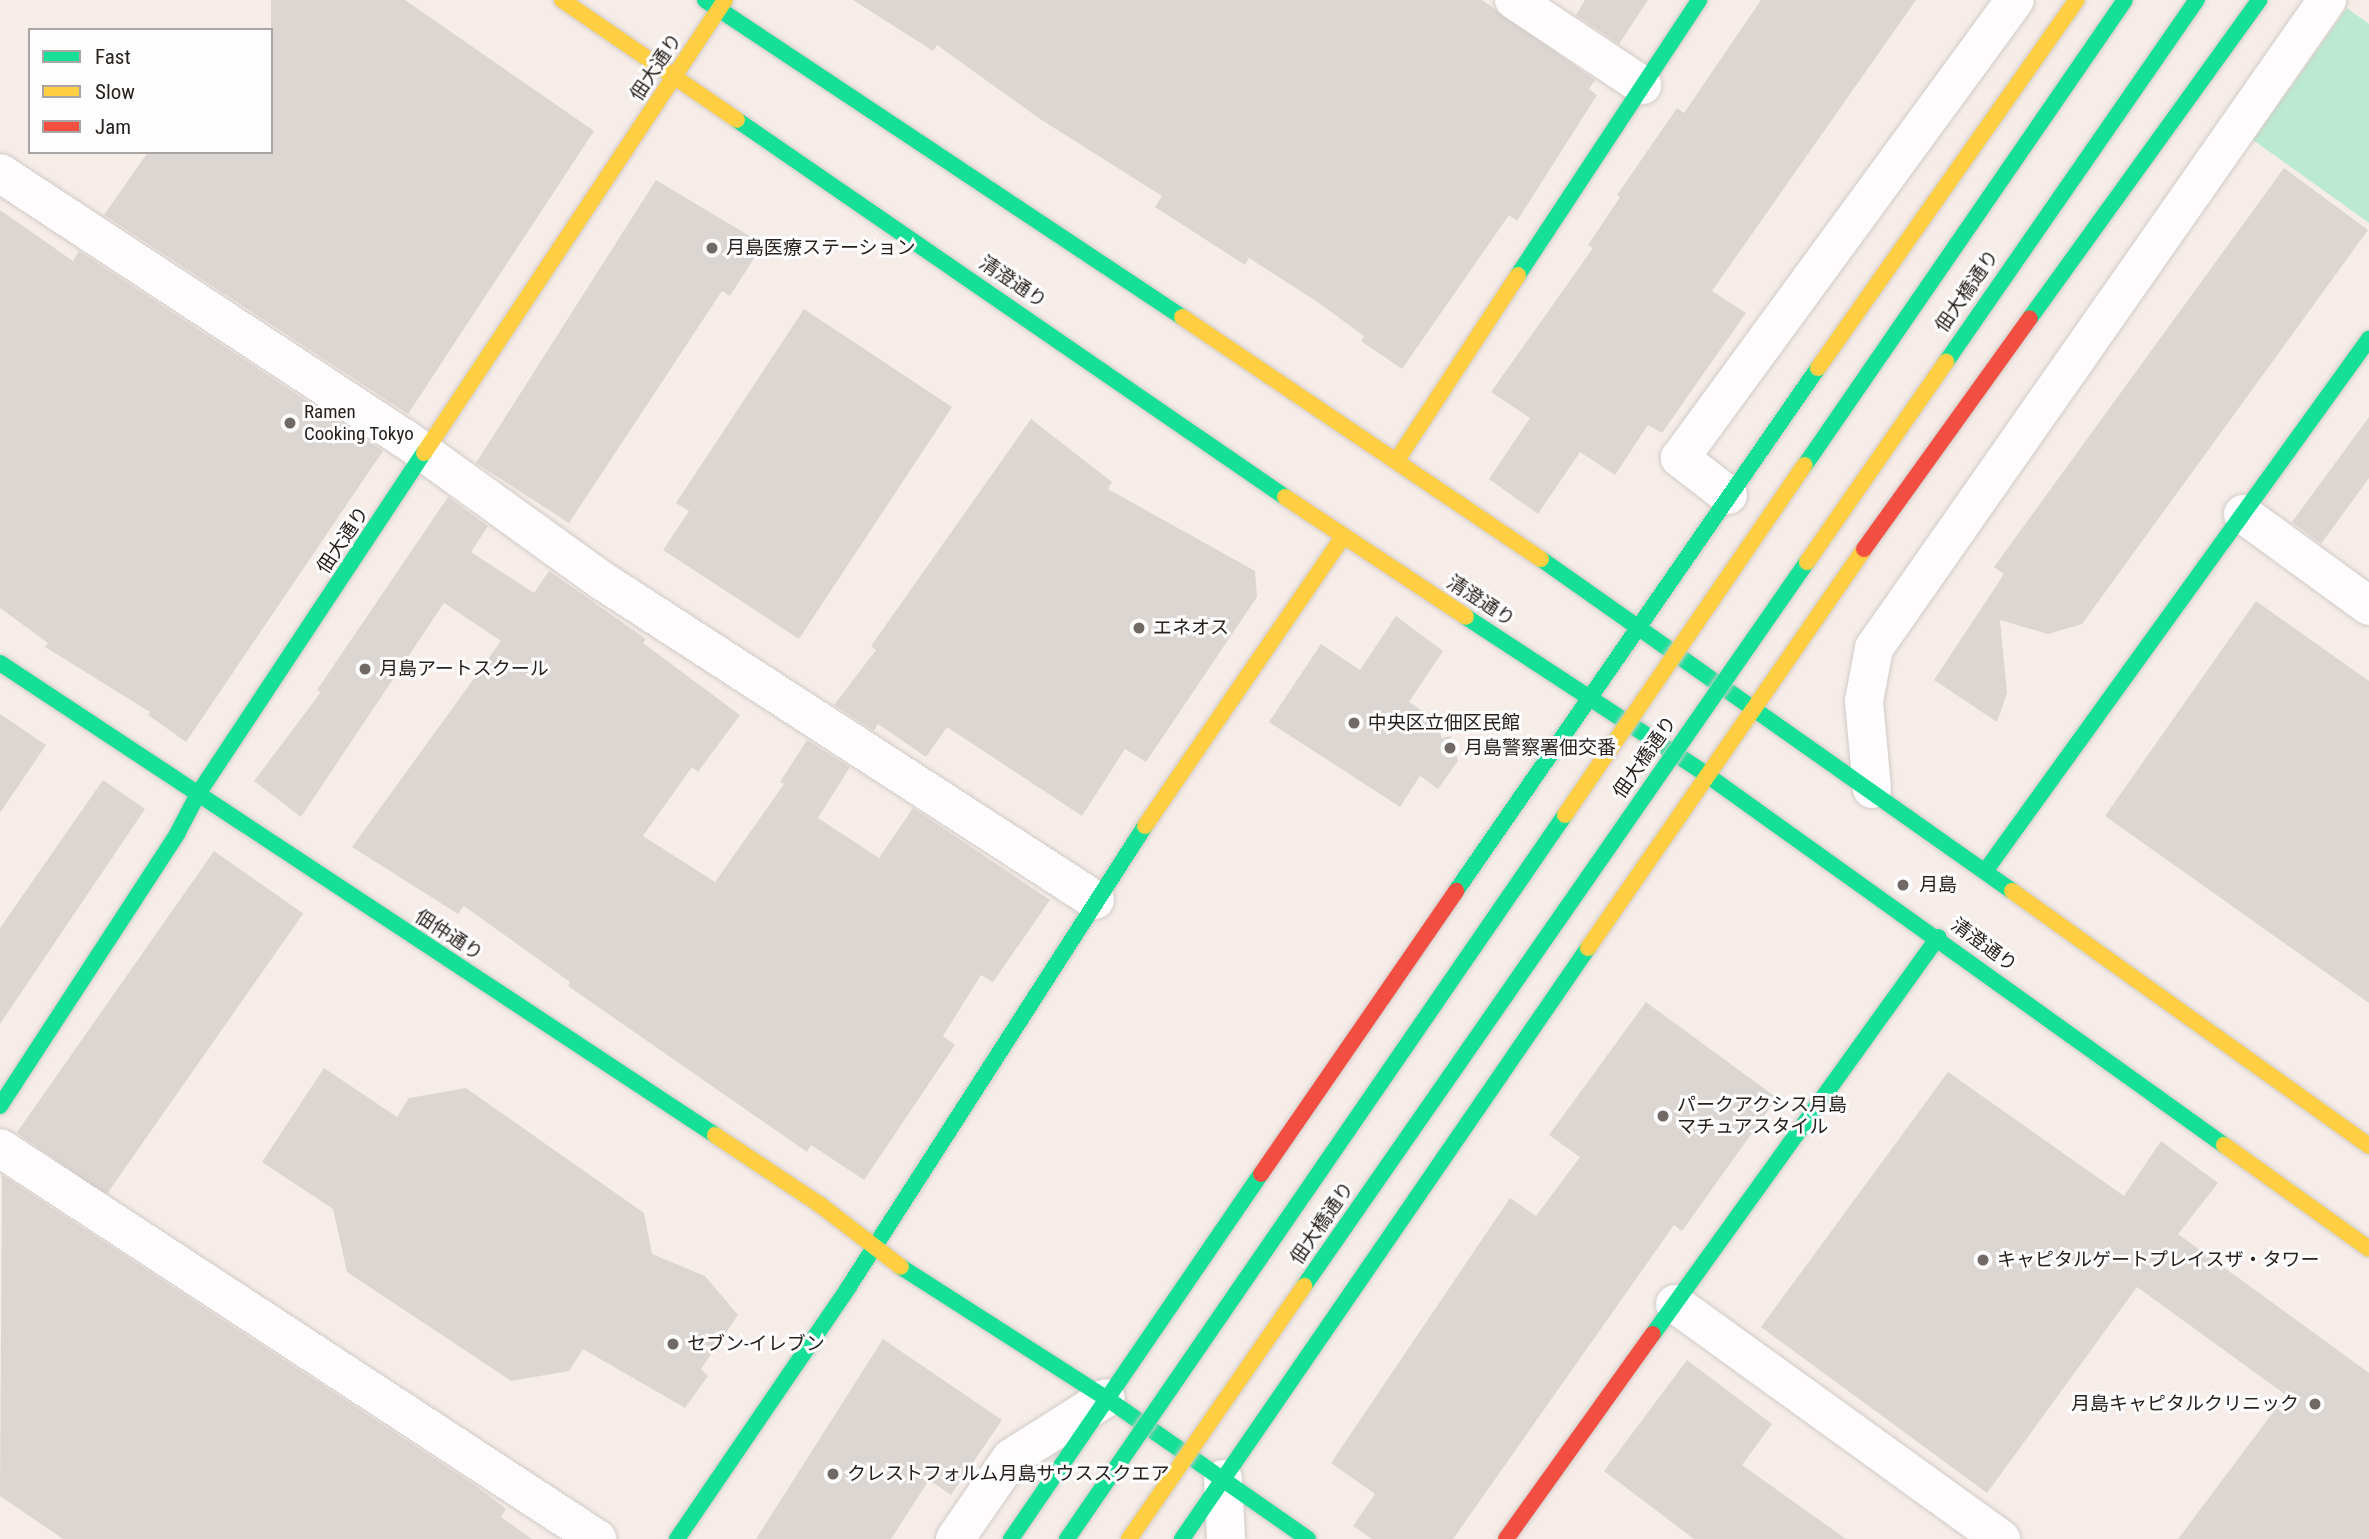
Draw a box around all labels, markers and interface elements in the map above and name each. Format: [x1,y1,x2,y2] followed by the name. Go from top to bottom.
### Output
[28,28,273,154] legend
[625,29,687,105] street label: 佃大通り
[95,45,131,69] text: Fast
[95,80,135,104] text: Slow
[95,115,131,139] text: Jam
[726,237,916,259] place label: 月島医療ステーション
[704,240,720,256] marker: 月島医療ステーション
[1930,246,2004,336] street label: 佃大橋通り
[975,251,1051,313] street label: 清澄通り
[304,401,414,445] place label: Ramen Cooking Tokyo
[282,415,298,431] marker: Ramen Cooking Tokyo
[312,502,374,578] street label: 佃大通り
[1443,571,1519,631] street label: 清澄通り
[1153,617,1229,639] place label: エネオス
[1131,620,1147,636] marker: エネオス
[379,658,549,680] place label: 月島アートスクール
[357,661,373,677] marker: 月島アートスクール
[1368,712,1520,734] place label: 中央区立佃区民館
[1608,712,1682,802] street label: 佃大橋通り
[1346,715,1362,731] marker: 中央区立佃区民館
[1464,737,1616,759] place label: 月島警察署佃交番
[1442,740,1458,756] marker: 月島警察署佃交番
[1919,874,1957,896] place label: 月島
[1893,875,1913,895] marker: 月島
[411,905,487,965] street label: 佃仲通り
[1947,913,2021,977] street label: 清澄通り
[1677,1094,1848,1138] place label: パークアクシス月島 マチュアスタイル
[1655,1108,1671,1124] marker: パークアクシス月島 マチュアスタイル
[1285,1178,1359,1268] street label: 佃大橋通り
[1997,1249,2320,1271] place label: キャピタルゲートプレイスザ・タワー
[1975,1252,1991,1268] marker: キャピタルゲートプレイスザ・タワー
[687,1333,825,1355] place label: セブン-イレブン
[665,1336,681,1352] marker: セブン-イレブン
[2071,1393,2299,1415] place label: 月島キャピタルクリニック
[2305,1394,2325,1414] marker: 月島キャピタルクリニック
[847,1463,1170,1485] place label: クレストフォルム月島サウススクエア
[825,1466,841,1482] marker: クレストフォルム月島サウススクエア

